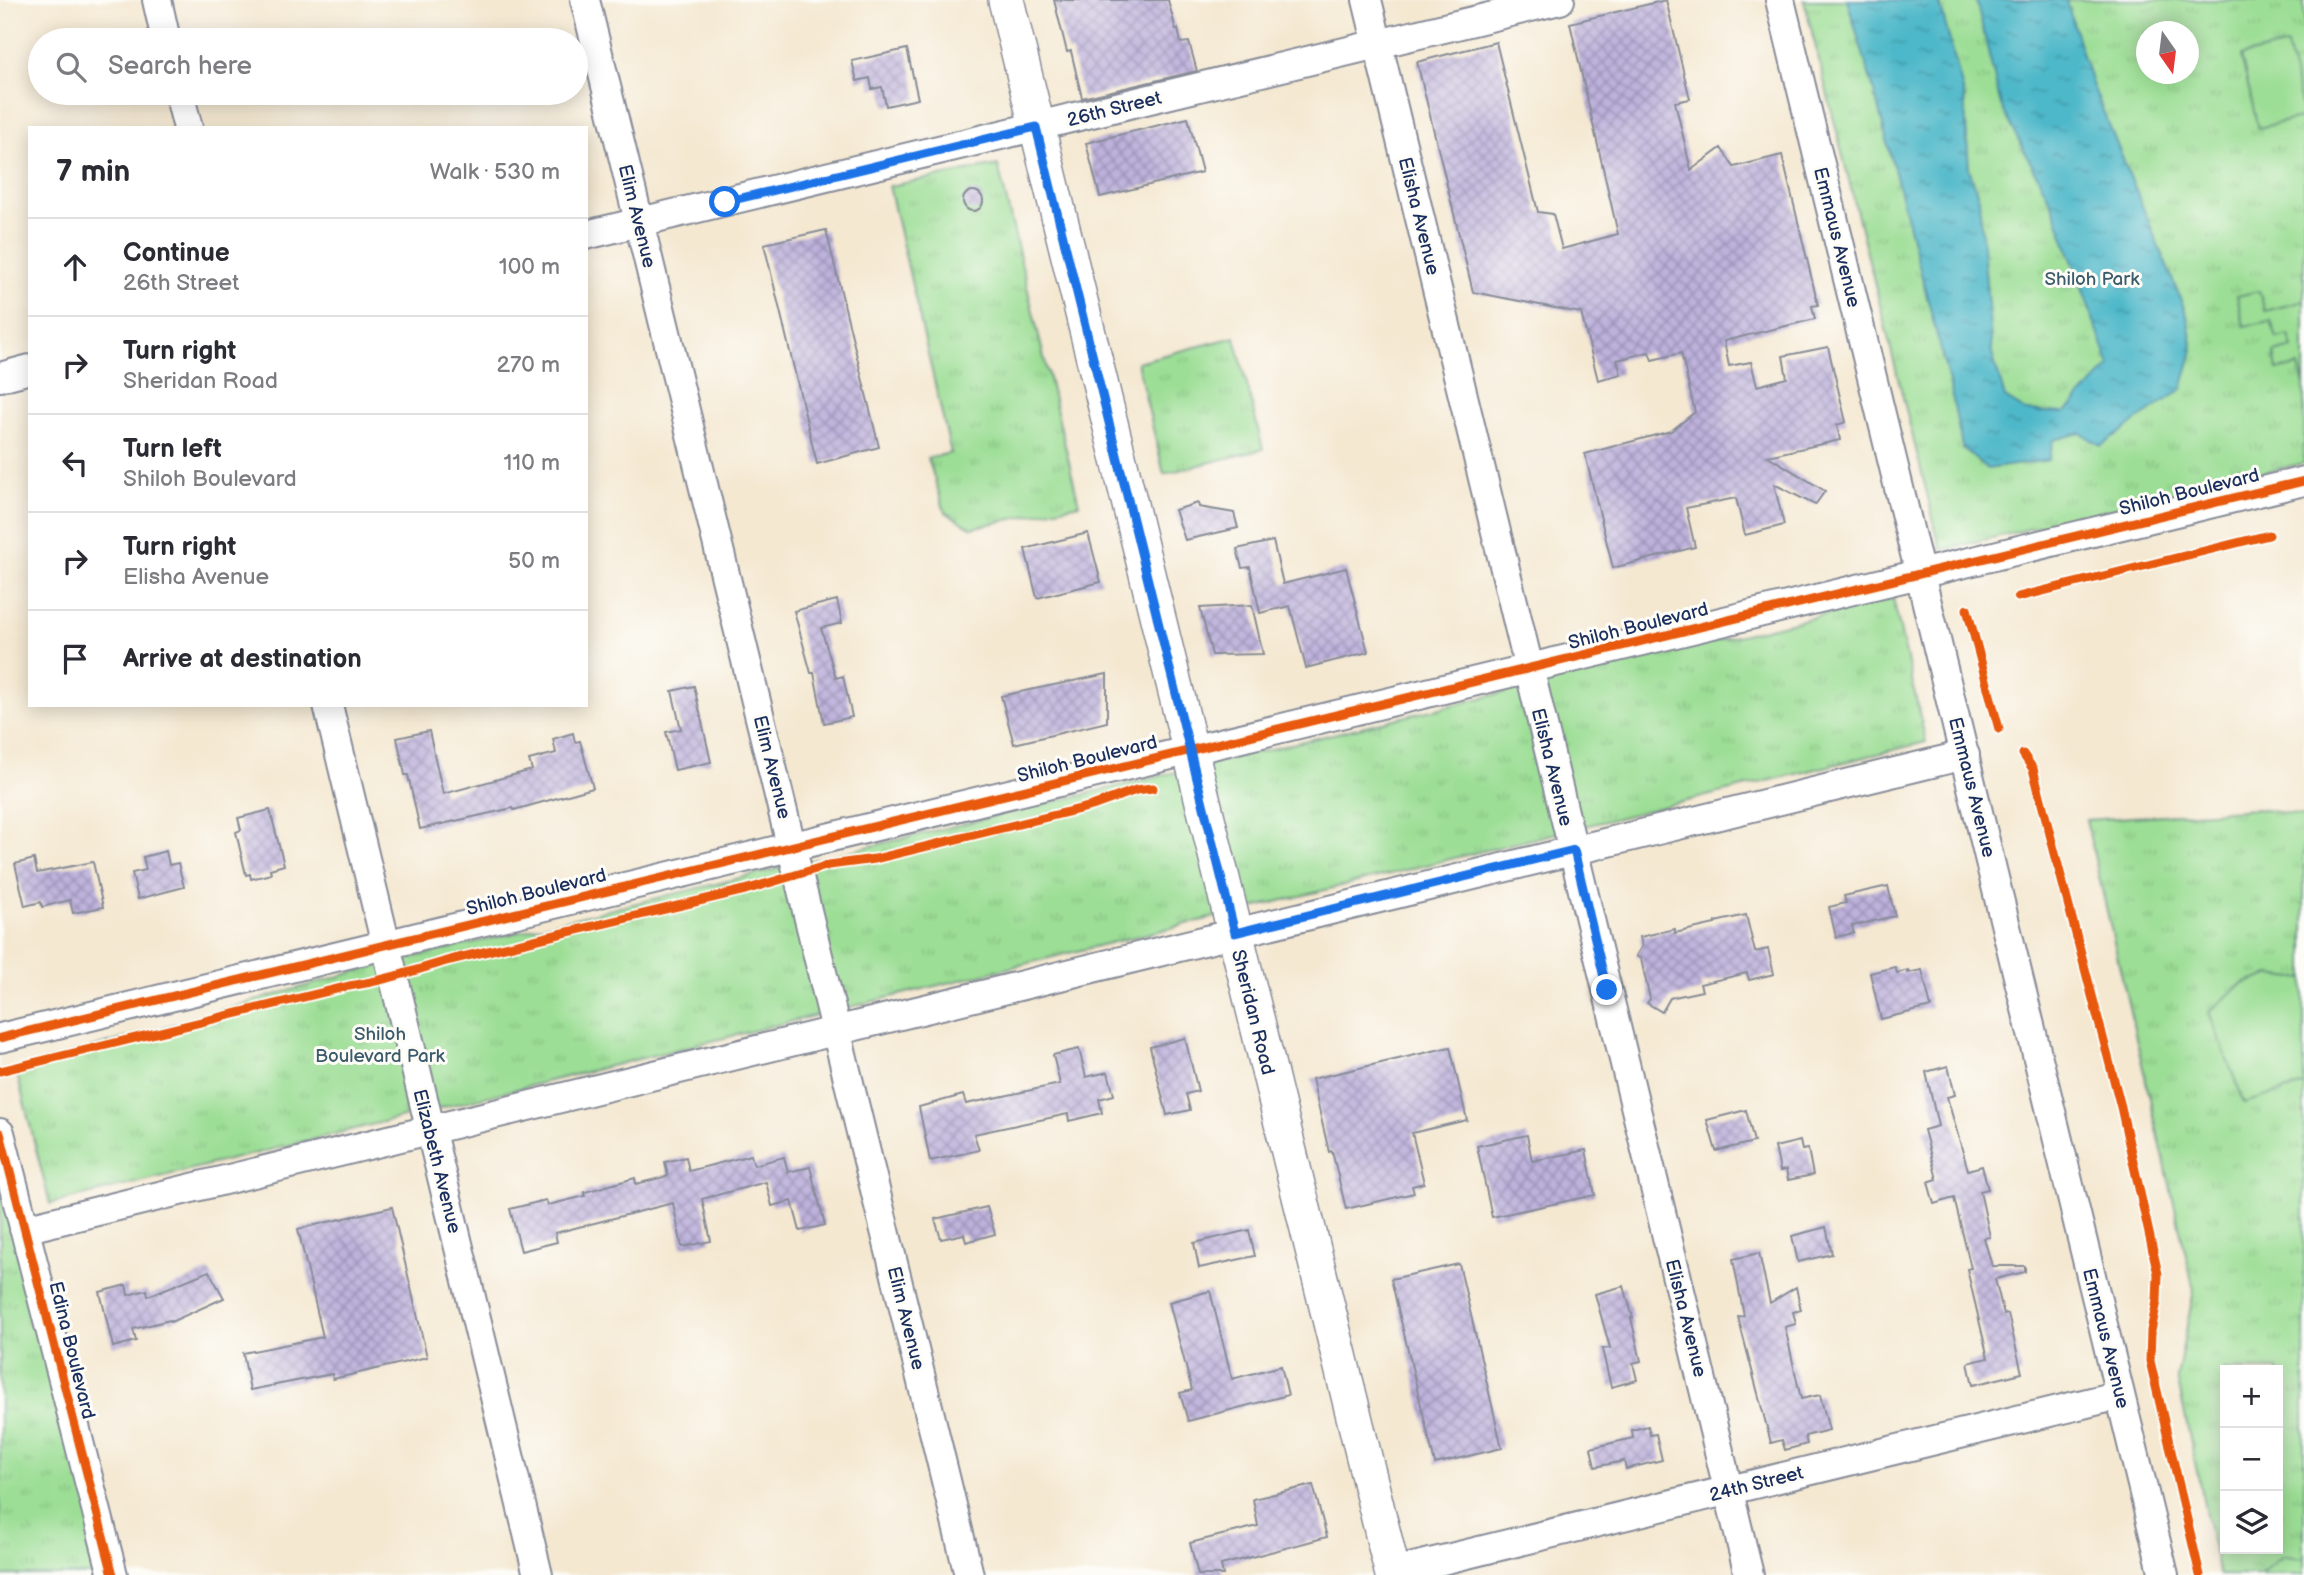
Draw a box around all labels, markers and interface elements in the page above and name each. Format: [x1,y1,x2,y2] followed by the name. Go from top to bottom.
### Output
[2136,21,2199,84] north arrow
[28,28,588,105] search box
[52,48,90,86] icon: search
[108,51,252,82] text: Search here
[1065,87,1164,132] street label: 26th Street
[56,154,130,190] text: 7 min
[1393,155,1444,278] street label: Elisha Avenue
[430,158,560,186] text: Walk · 530 m
[613,162,661,270] street label: Elim Avenue
[1808,165,1865,310] street label: Emmaus Avenue
[709,186,740,217] route start
[123,238,230,269] text: Continue
[56,248,94,286] icon: ahead
[499,253,560,281] text: 100 m
[2044,268,2140,291] park label: Shiloh Park
[123,269,239,297] text: 26th Street
[123,336,236,367] text: Turn right
[56,346,94,384] icon: right
[496,351,560,379] text: 270 m
[123,367,278,395] text: Sheridan Road
[123,434,222,465] text: Turn left
[56,444,94,482] icon: left
[503,449,560,477] text: 110 m
[2117,464,2262,521] street label: Shiloh Boulevard
[123,465,297,493] text: Shiloh Boulevard
[123,532,236,563] text: Turn right
[56,542,94,580] icon: right
[508,547,560,575] text: 50 m
[123,563,269,591] text: Elisha Avenue
[1566,598,1711,655] street label: Shiloh Boulevard
[56,640,94,678] icon: arrive
[123,644,362,675] text: Arrive at destination
[1526,706,1577,829] street label: Elisha Avenue
[748,713,796,821] street label: Elim Avenue
[1943,715,2000,860] street label: Emmaus Avenue
[1015,731,1160,788] street label: Shiloh Boulevard
[464,864,609,921] street label: Shiloh Boulevard
[1226,947,1279,1077] street label: Sheridan Road
[1591,974,1622,1005] route end
[315,1023,446,1068] park label: Shiloh Boulevard Park
[407,1087,466,1236] street label: Elizabeth Avenue
[1660,1257,1711,1380] street label: Elisha Avenue
[882,1264,930,1372] street label: Elim Avenue
[2077,1266,2134,1411] street label: Emmaus Avenue
[43,1279,100,1422] street label: Edina Boulevard
[2220,1365,2283,1554] map controls
[2220,1365,2283,1428] button: +
[2220,1428,2283,1491] button: −
[1707,1462,1806,1507] street label: 24th Street
[2220,1491,2283,1554] button: layers

